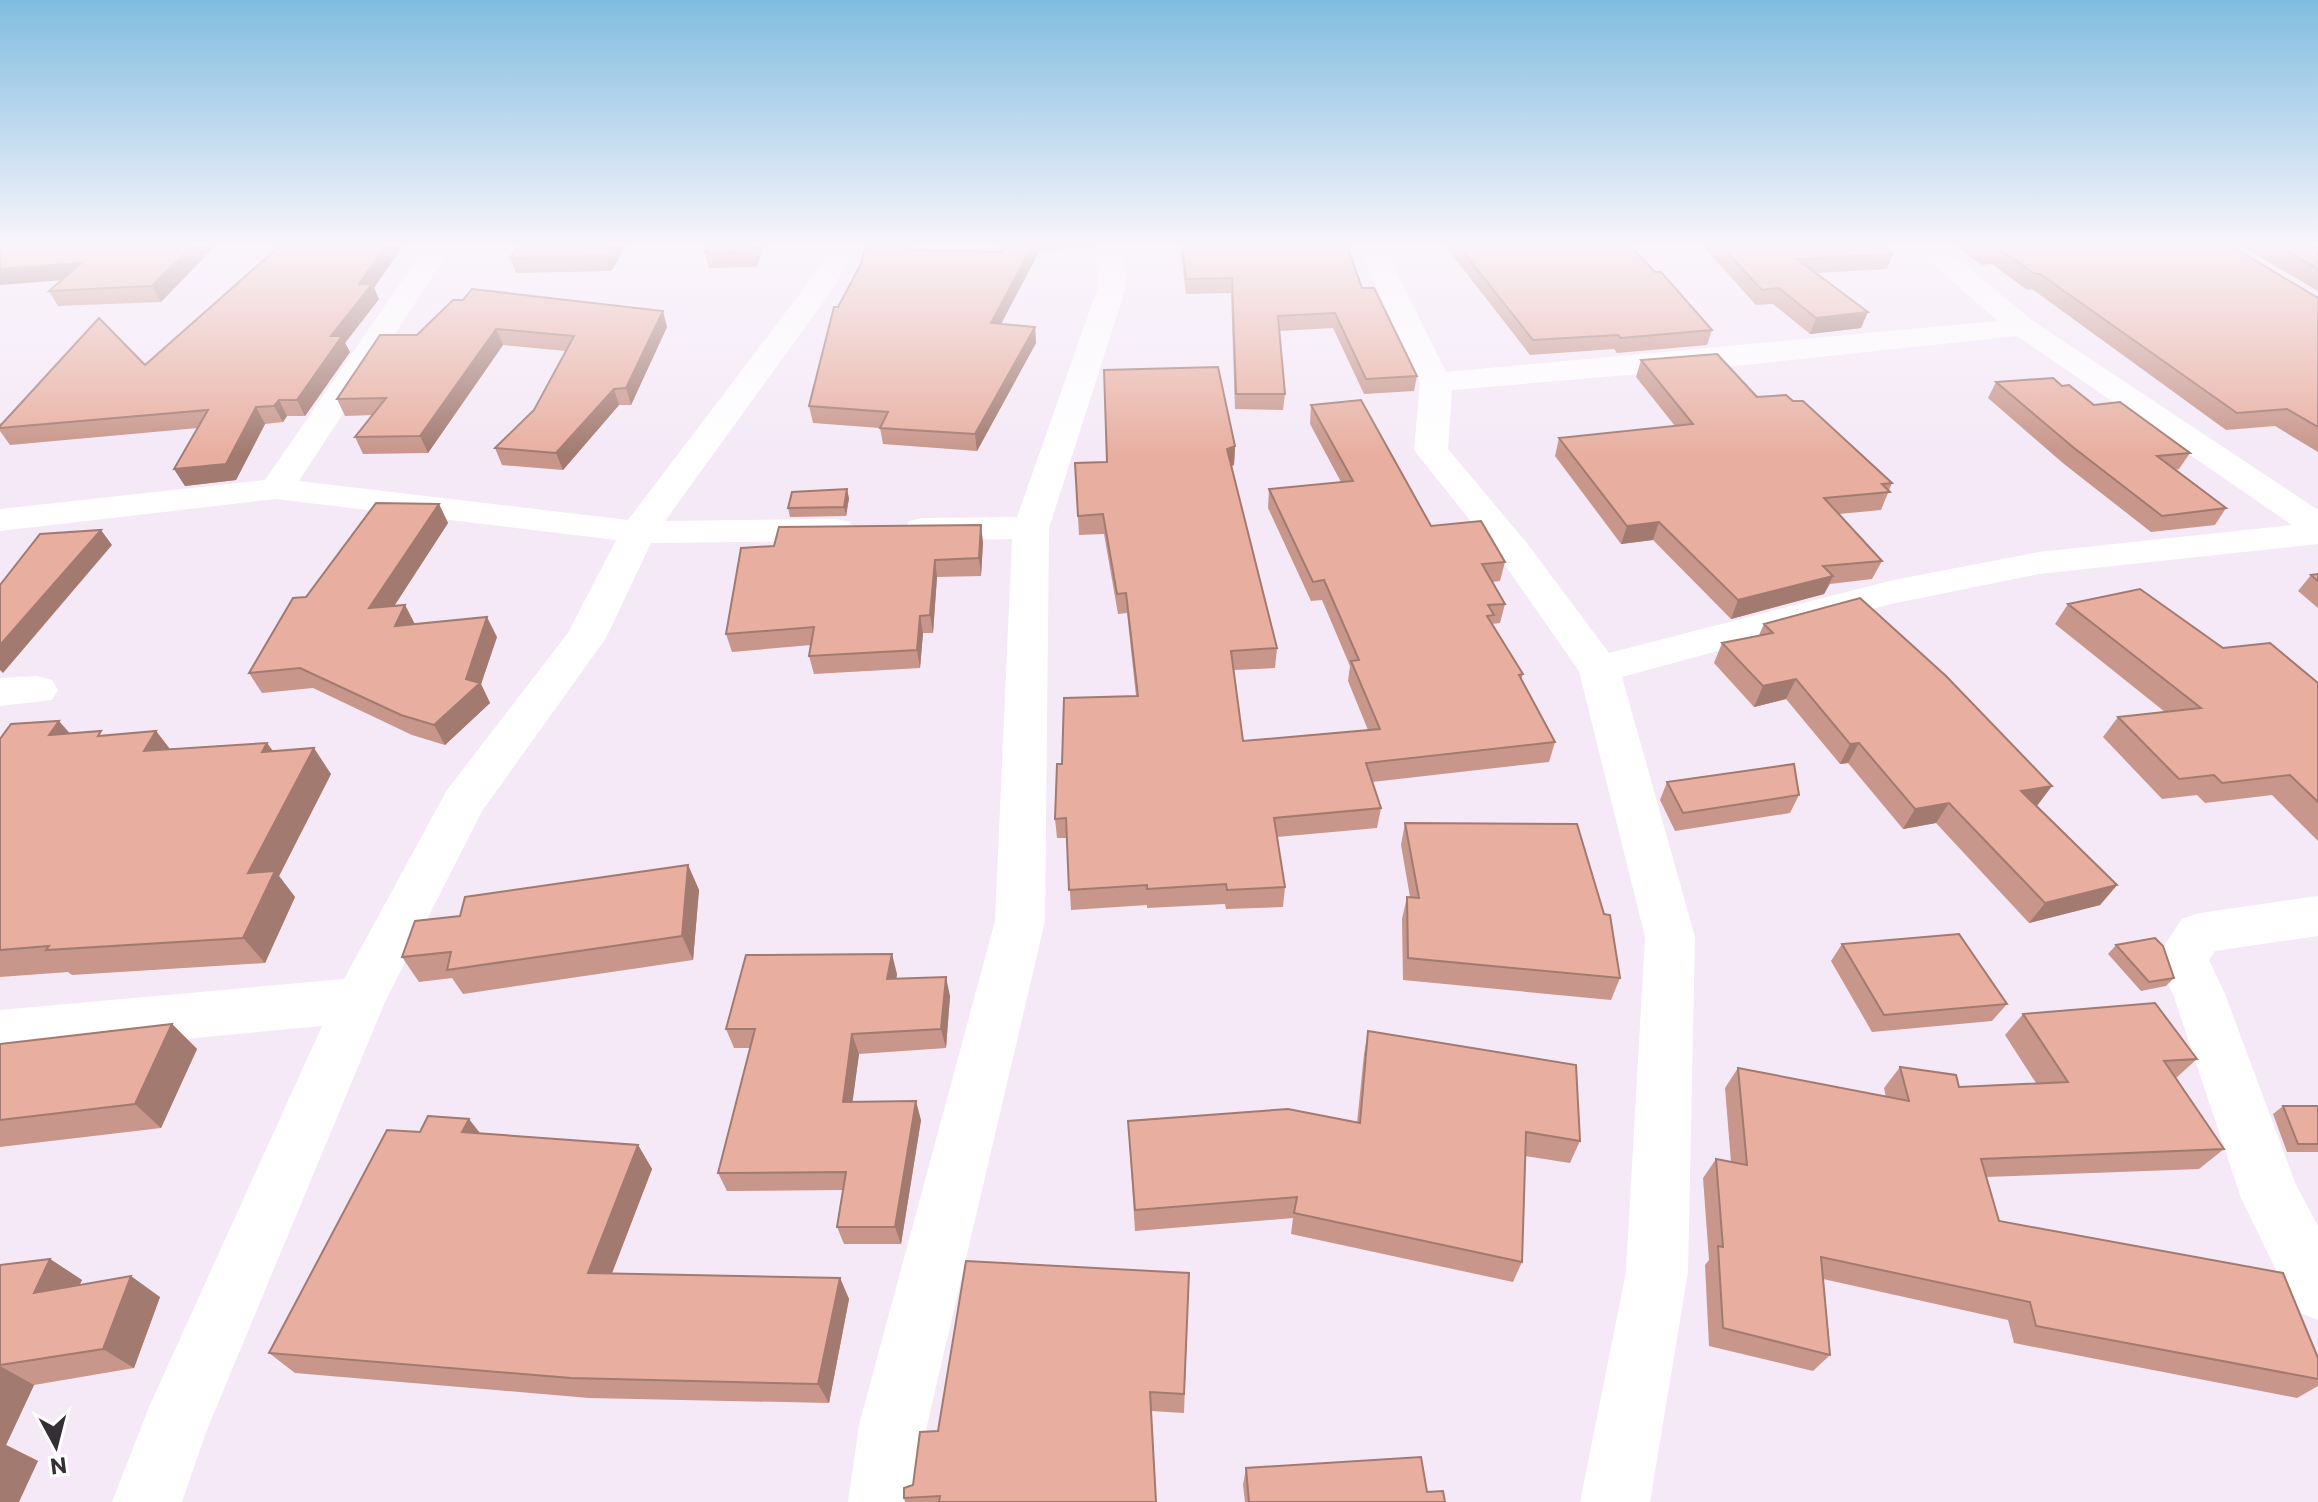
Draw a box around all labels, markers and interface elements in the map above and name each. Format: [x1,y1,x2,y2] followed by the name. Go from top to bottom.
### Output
[16,1406,96,1486] north arrow
[49,1452,68,1481] text: N

